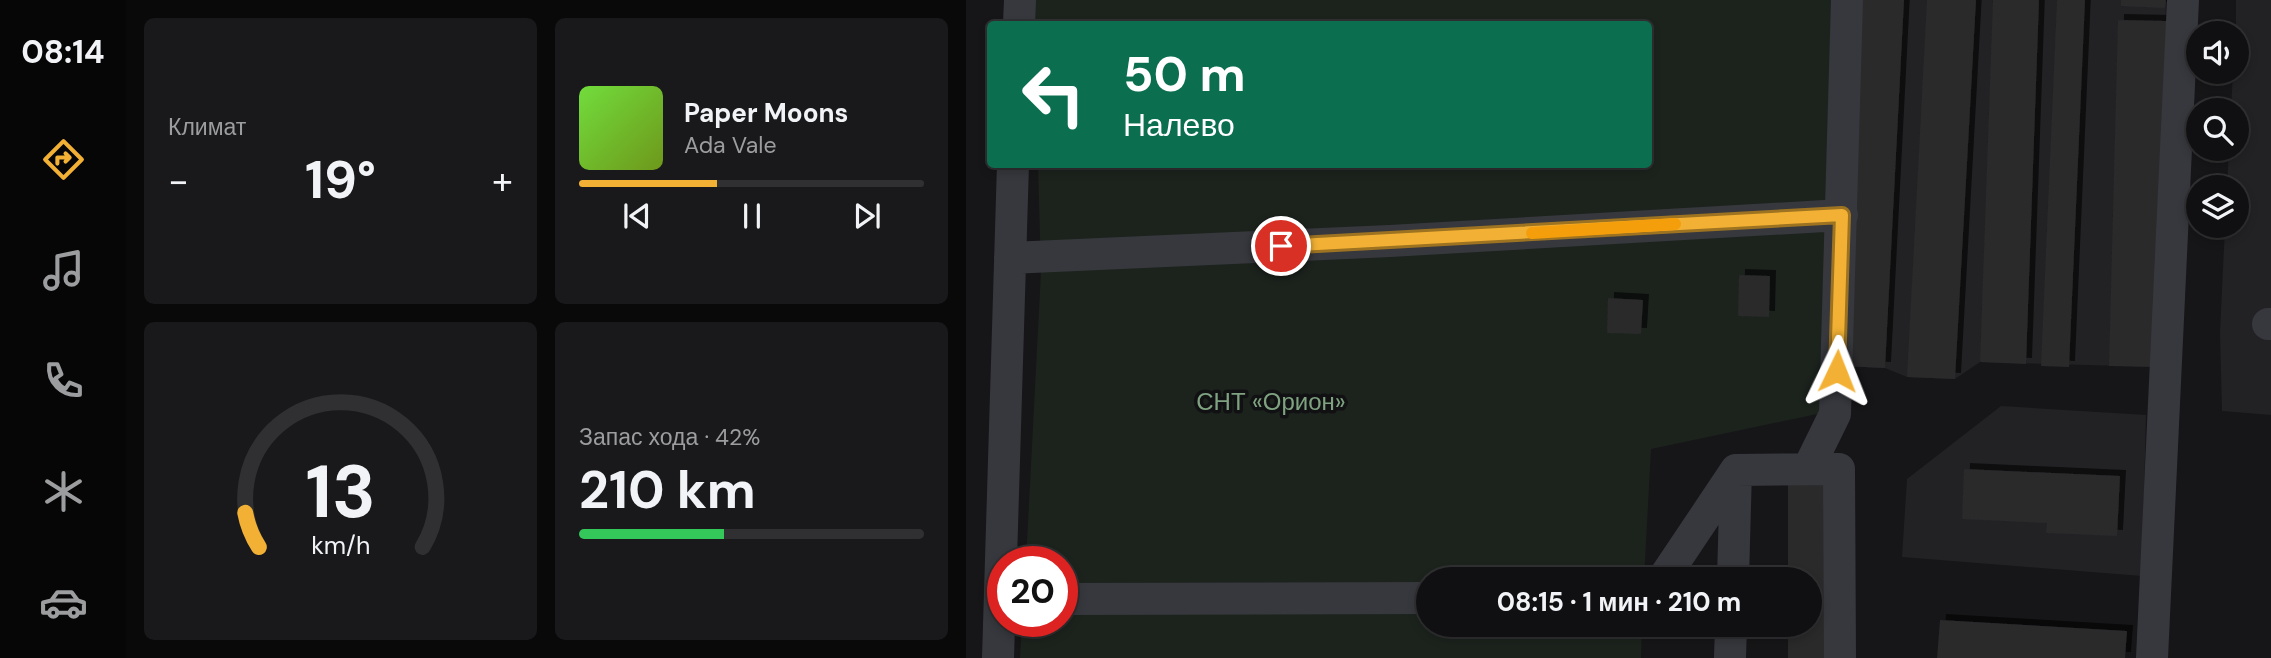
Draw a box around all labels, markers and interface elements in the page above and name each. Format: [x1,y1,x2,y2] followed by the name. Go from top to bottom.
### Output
[2186,21,2249,238] map controls
[2186,21,2249,84] button: sound
[21,31,105,73] text: 08:14
[1123,42,1246,106] text: 50 m
[1008,49,1099,140] icon: left
[684,96,848,130] text: Paper Moons
[2186,98,2249,161] button: search
[1123,104,1235,146] text: Налево
[168,112,246,142] text: Климат
[684,130,777,160] text: Ada Vale
[39,135,88,184] icon: directions
[305,146,376,214] text: 19°
[168,156,189,206] text: −
[492,156,513,206] text: +
[2186,175,2249,238] button: layers
[618,197,656,235] icon: previous
[733,197,771,235] icon: pause
[848,197,886,235] icon: next
[1251,216,1311,276] pin
[1262,227,1300,265] icon: arrive
[39,246,88,295] icon: music
[1800,334,1874,408] position arrow
[39,356,88,405] icon: phone
[1196,386,1346,417] park label: СНТ «Орион»
[579,422,760,452] text: Запас хода · 42%
[305,445,376,540] text: 13
[579,456,756,524] text: 210 km
[39,467,88,516] icon: climate
[311,529,370,562] text: km/h
[987,546,1078,637] speed limit sign: 20
[39,578,88,627] icon: car
[1497,585,1741,619] text: 08:15 · 1 мин · 210 m

